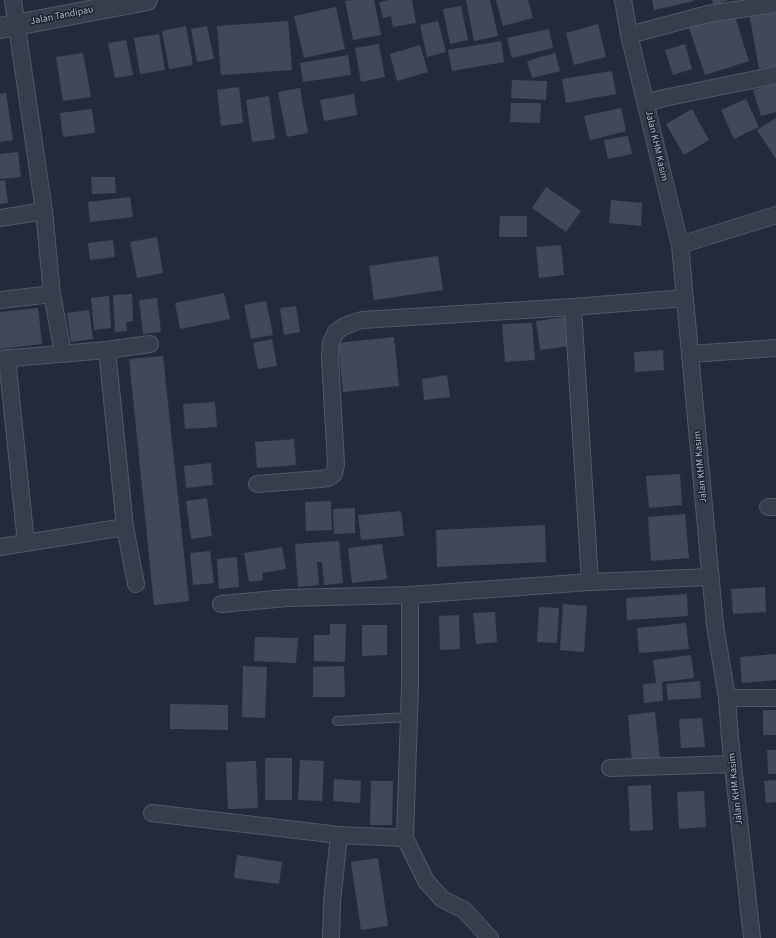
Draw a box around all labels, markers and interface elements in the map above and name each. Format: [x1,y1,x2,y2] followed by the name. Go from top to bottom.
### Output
[29,4,95,28] street label: Jalan Tandipau
[642,109,670,183] street label: Jalan KHM Kasim
[692,430,710,504] street label: Jalan KHM Kasim
[726,752,746,826] street label: Jalan KHM Kasim

